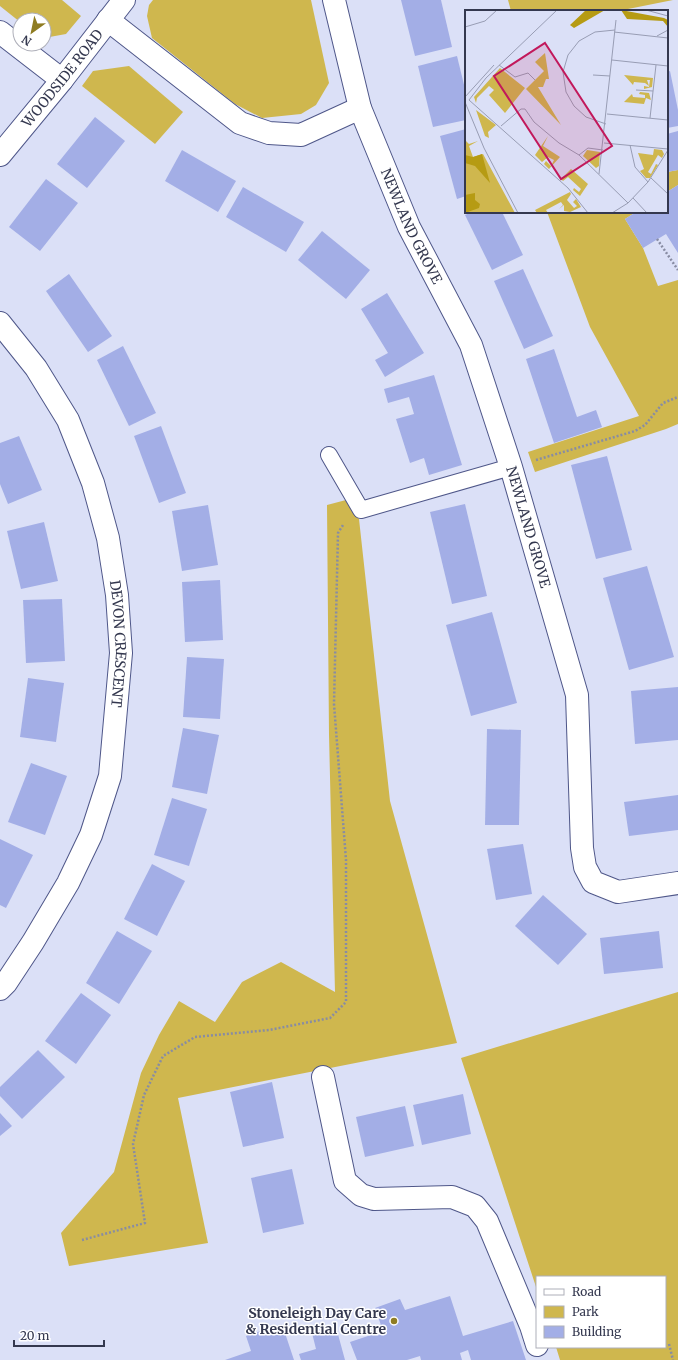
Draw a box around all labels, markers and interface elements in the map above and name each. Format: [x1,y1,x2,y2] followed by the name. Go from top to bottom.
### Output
[465,10,668,213] inset map
[12,12,52,52] north arrow
[17,25,107,132] street label: WOODSIDE ROAD
[19,32,34,49] text: N
[377,166,446,287] street label: NEWLAND GROVE
[502,464,555,590] street label: NEWLAND GROVE
[106,579,130,708] street label: DEVON CRESCENT
[536,1276,666,1348] legend
[572,1284,601,1299] text: Road
[245,1304,386,1338] place label: Stoneleigh Day Care & Residential Centre
[572,1304,599,1319] text: Park
[389,1316,399,1326] marker: Stoneleigh Day Care & Residential Centre
[14,1322,104,1348] scale bar
[572,1324,622,1339] text: Building
[20,1328,49,1343] text: 20 m

